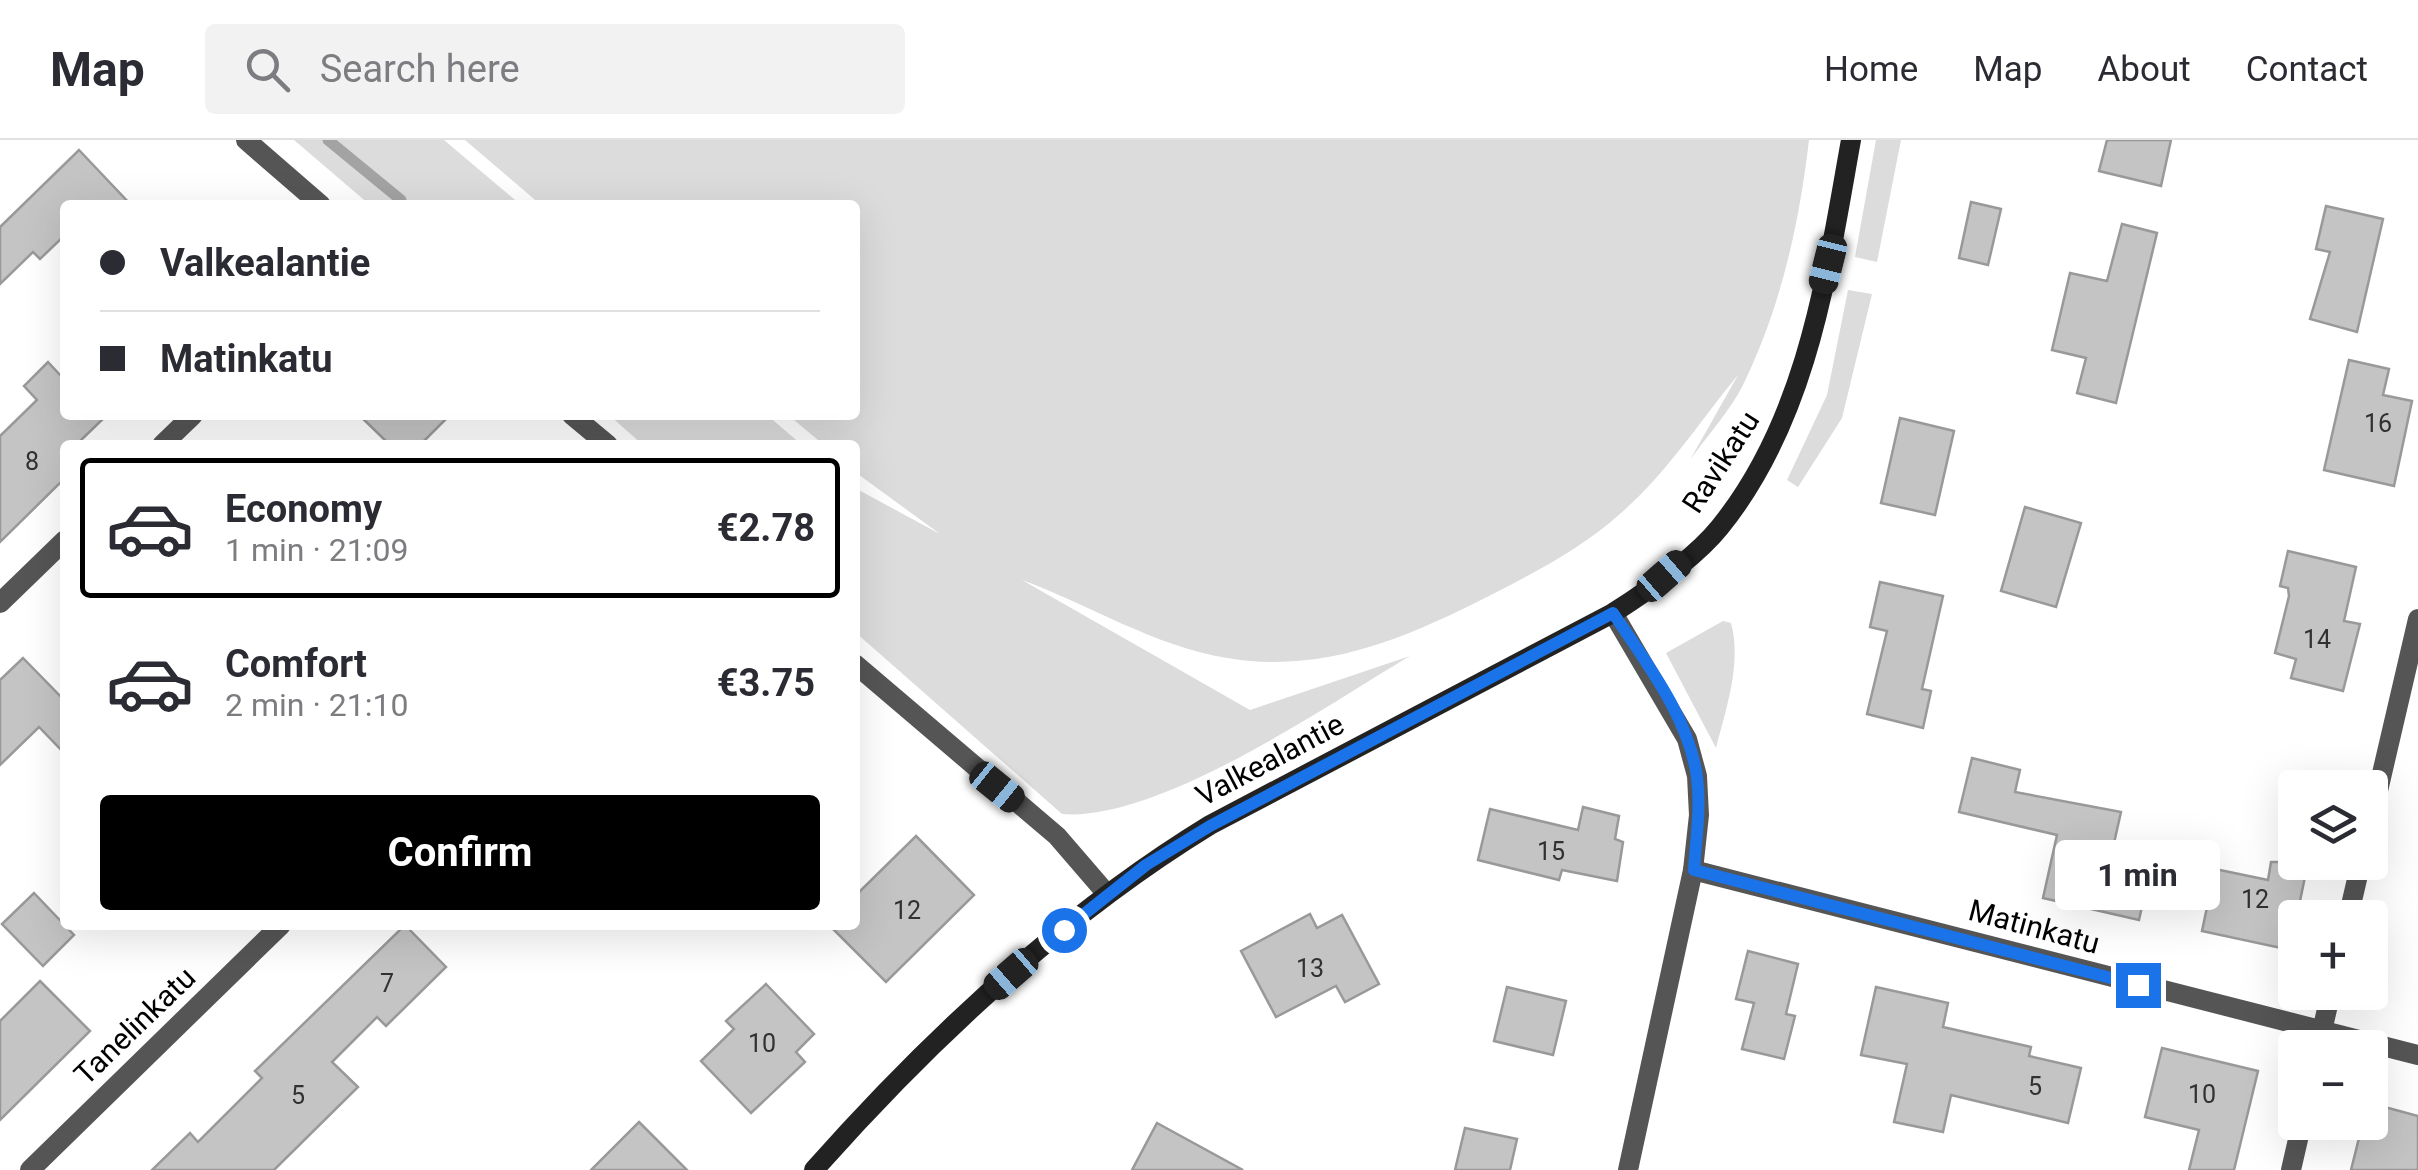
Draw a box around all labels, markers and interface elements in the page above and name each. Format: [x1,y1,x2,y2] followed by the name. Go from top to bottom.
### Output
[205,24,905,114] search box
[50,41,145,98] text: Map
[240,42,295,97] icon: search
[320,47,520,91] text: Search here
[1824,49,1918,90] text: Home
[1973,49,2042,90] text: Map
[2097,49,2191,90] text: About
[2246,49,2368,90] text: Contact
[1806,231,1850,297] car
[160,241,370,285] text: Valkealantie
[160,337,333,381] text: Matinkatu
[1675,404,1766,519] street label: Ravikatu
[2364,409,2392,438] house number: 16
[25,447,39,476] house number: 8
[105,483,195,573] icon: car
[225,487,382,531] text: Economy
[717,506,815,550] text: €2.78
[225,531,408,569] text: 1 min · 21:09
[1632,545,1696,607] car
[2303,625,2331,654] house number: 14
[105,638,195,728] icon: car
[225,642,367,686] text: Comfort
[717,661,815,705] text: €3.75
[225,686,408,724] text: 2 min · 21:10
[1190,706,1350,813] street label: Valkealantie
[964,756,1030,818] car
[2278,770,2388,1140] map controls
[2278,770,2388,880] button: layers
[100,795,820,910] button: Confirm
[1537,837,1565,866] house number: 15
[2056,840,2220,910] callout: 1 min
[2097,856,2178,894] text: 1 min
[2241,885,2269,914] house number: 12
[1965,892,2103,961] street label: Matinkatu
[893,896,921,925] house number: 12
[2278,900,2388,1010] button: +
[1042,908,1087,953] route start
[979,943,1043,1005] car
[1296,954,1324,983] house number: 13
[67,960,202,1092] street label: Tanelinkatu
[2116,963,2161,1008] route end
[380,969,394,998] house number: 7
[748,1029,776,1058] house number: 10
[2278,1030,2388,1140] button: −
[2028,1072,2042,1101] house number: 5
[2188,1080,2216,1109] house number: 10
[291,1081,305,1110] house number: 5

